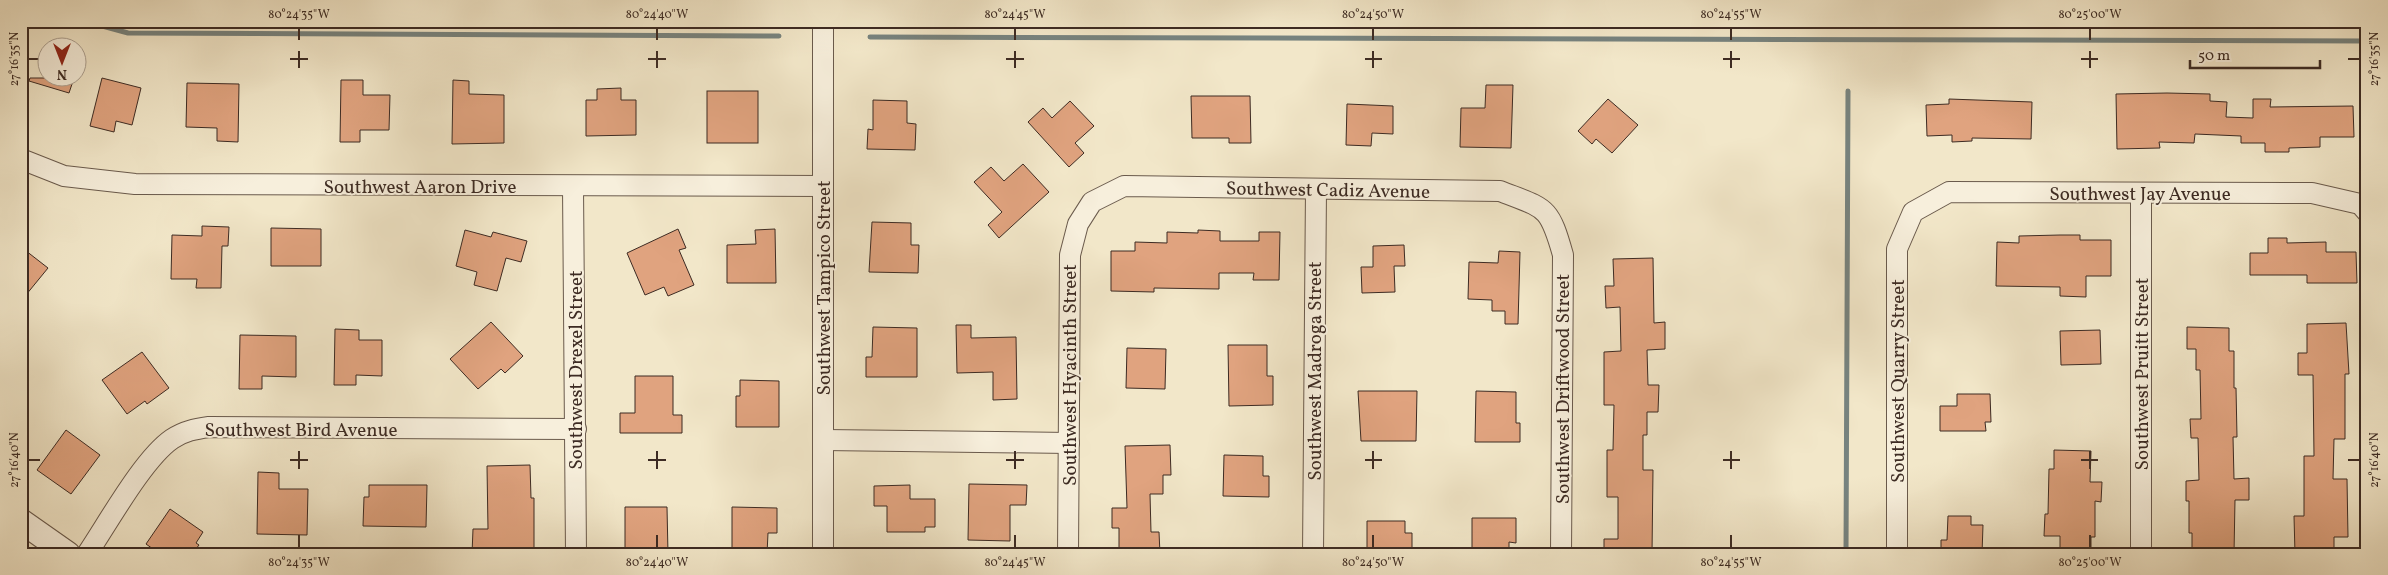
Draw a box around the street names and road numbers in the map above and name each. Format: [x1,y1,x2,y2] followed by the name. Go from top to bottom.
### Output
[323,175,517,201] street label: Southwest Aaron Drive
[1226,176,1430,206] street label: Southwest Cadiz Avenue
[812,180,838,396] street label: Southwest Tampico Street
[2049,182,2231,208] street label: Southwest Jay Avenue
[1303,261,1329,481] street label: Southwest Madroga Street
[1058,264,1084,486] street label: Southwest Hyacinth Street
[564,270,590,470] street label: Southwest Drexel Street
[1551,273,1577,504] street label: Southwest Driftwood Street
[2130,277,2156,470] street label: Southwest Pruitt Street
[1886,279,1912,483] street label: Southwest Quarry Street
[205,418,397,444] street label: Southwest Bird Avenue

